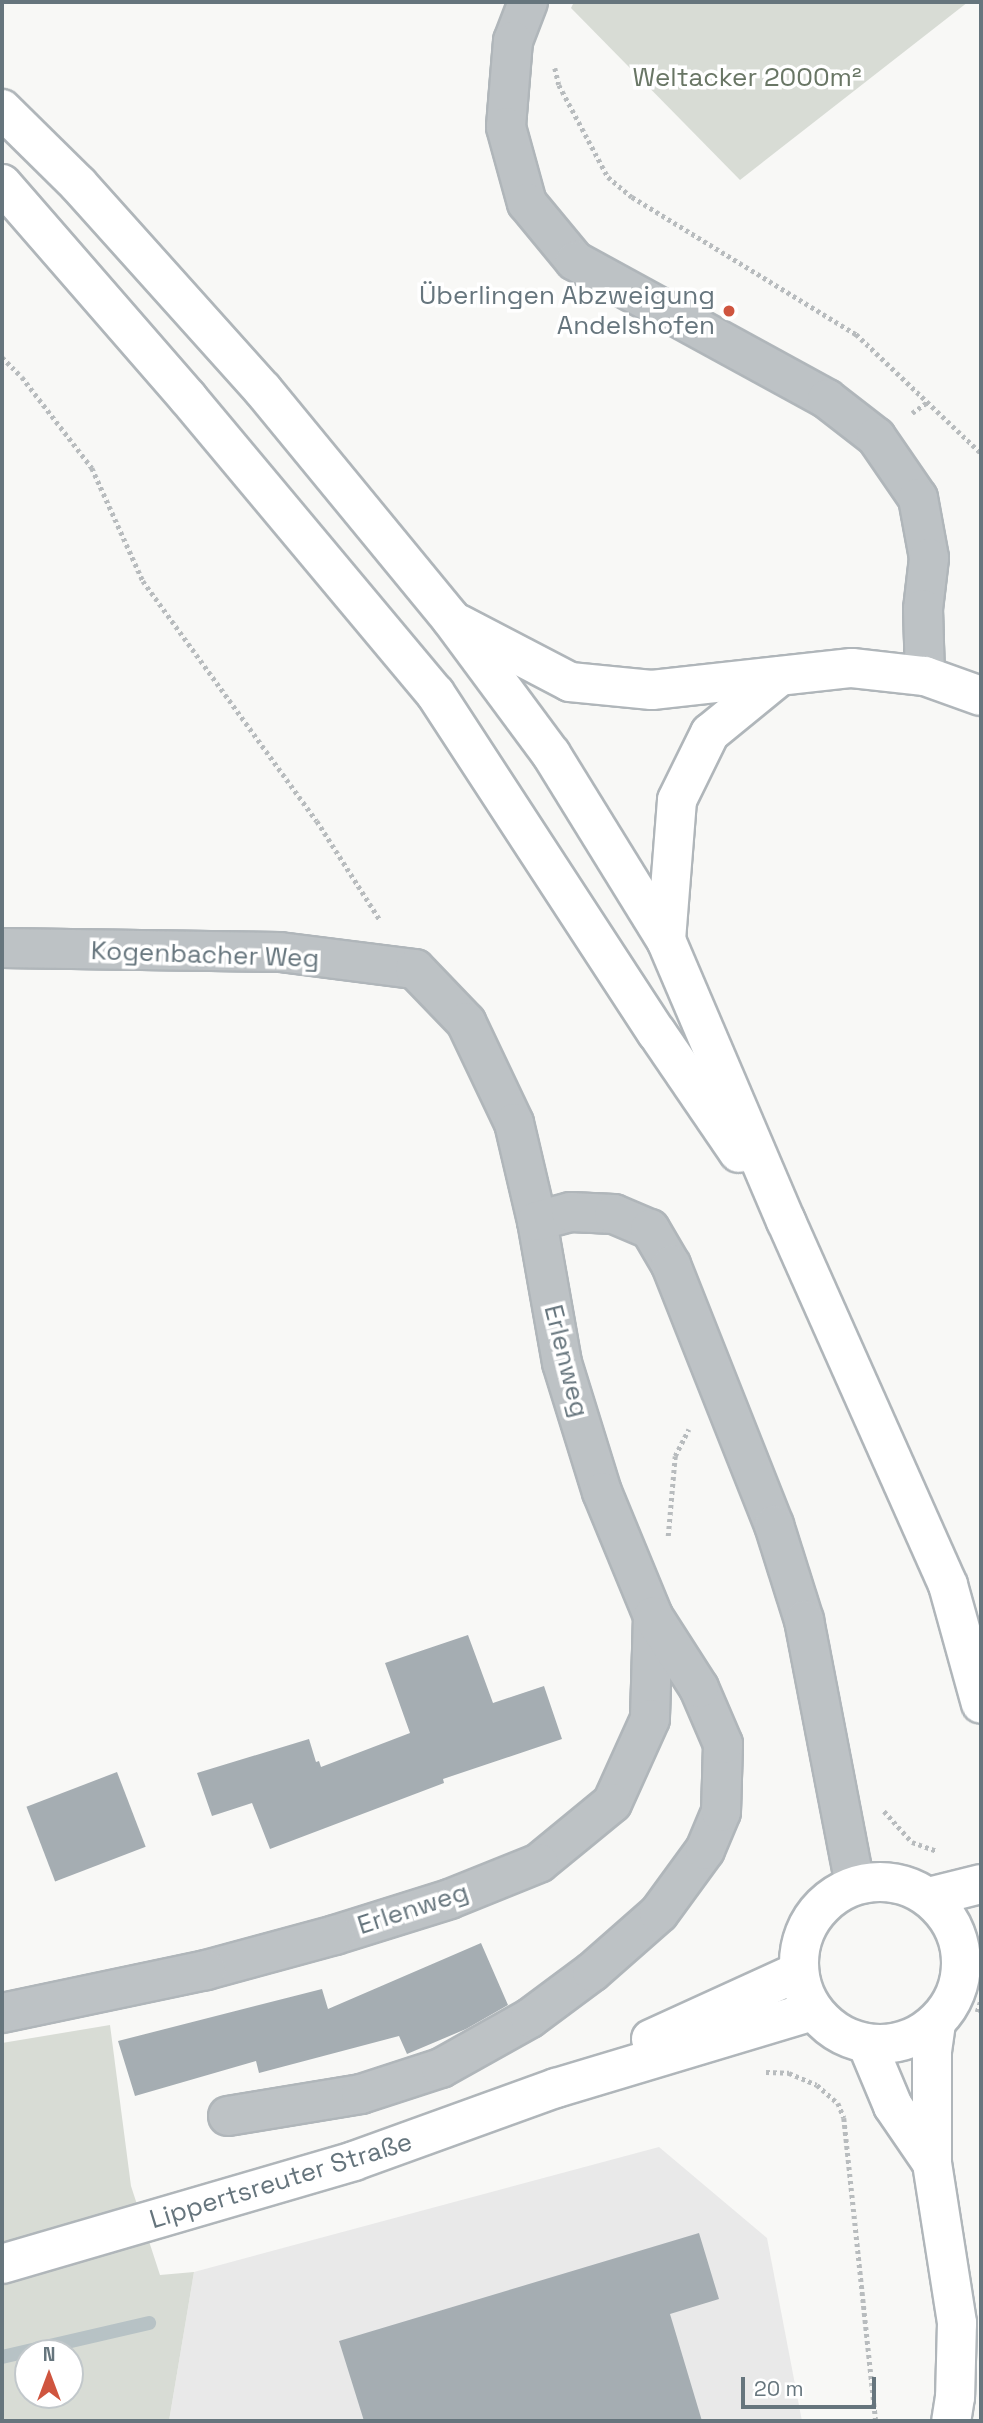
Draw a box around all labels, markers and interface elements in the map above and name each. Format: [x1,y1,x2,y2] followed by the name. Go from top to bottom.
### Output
[633,62,861,94] park label: Weltacker 2000m²
[419,280,715,342] place label: Überlingen Abzweigung Andelshofen
[721,303,737,319] marker: Überlingen Abzweigung Andelshofen
[90,935,320,975] street label: Kogenbacher Weg
[537,1302,595,1420] street label: Erlenweg
[354,1876,472,1942] street label: Erlenweg
[146,2126,416,2236] street label: Lippertsreuter Straße
[14,2339,84,2409] north arrow
[43,2342,55,2367] text: N
[745,2364,880,2408] scale bar
[754,2375,804,2402] text: 20 m

